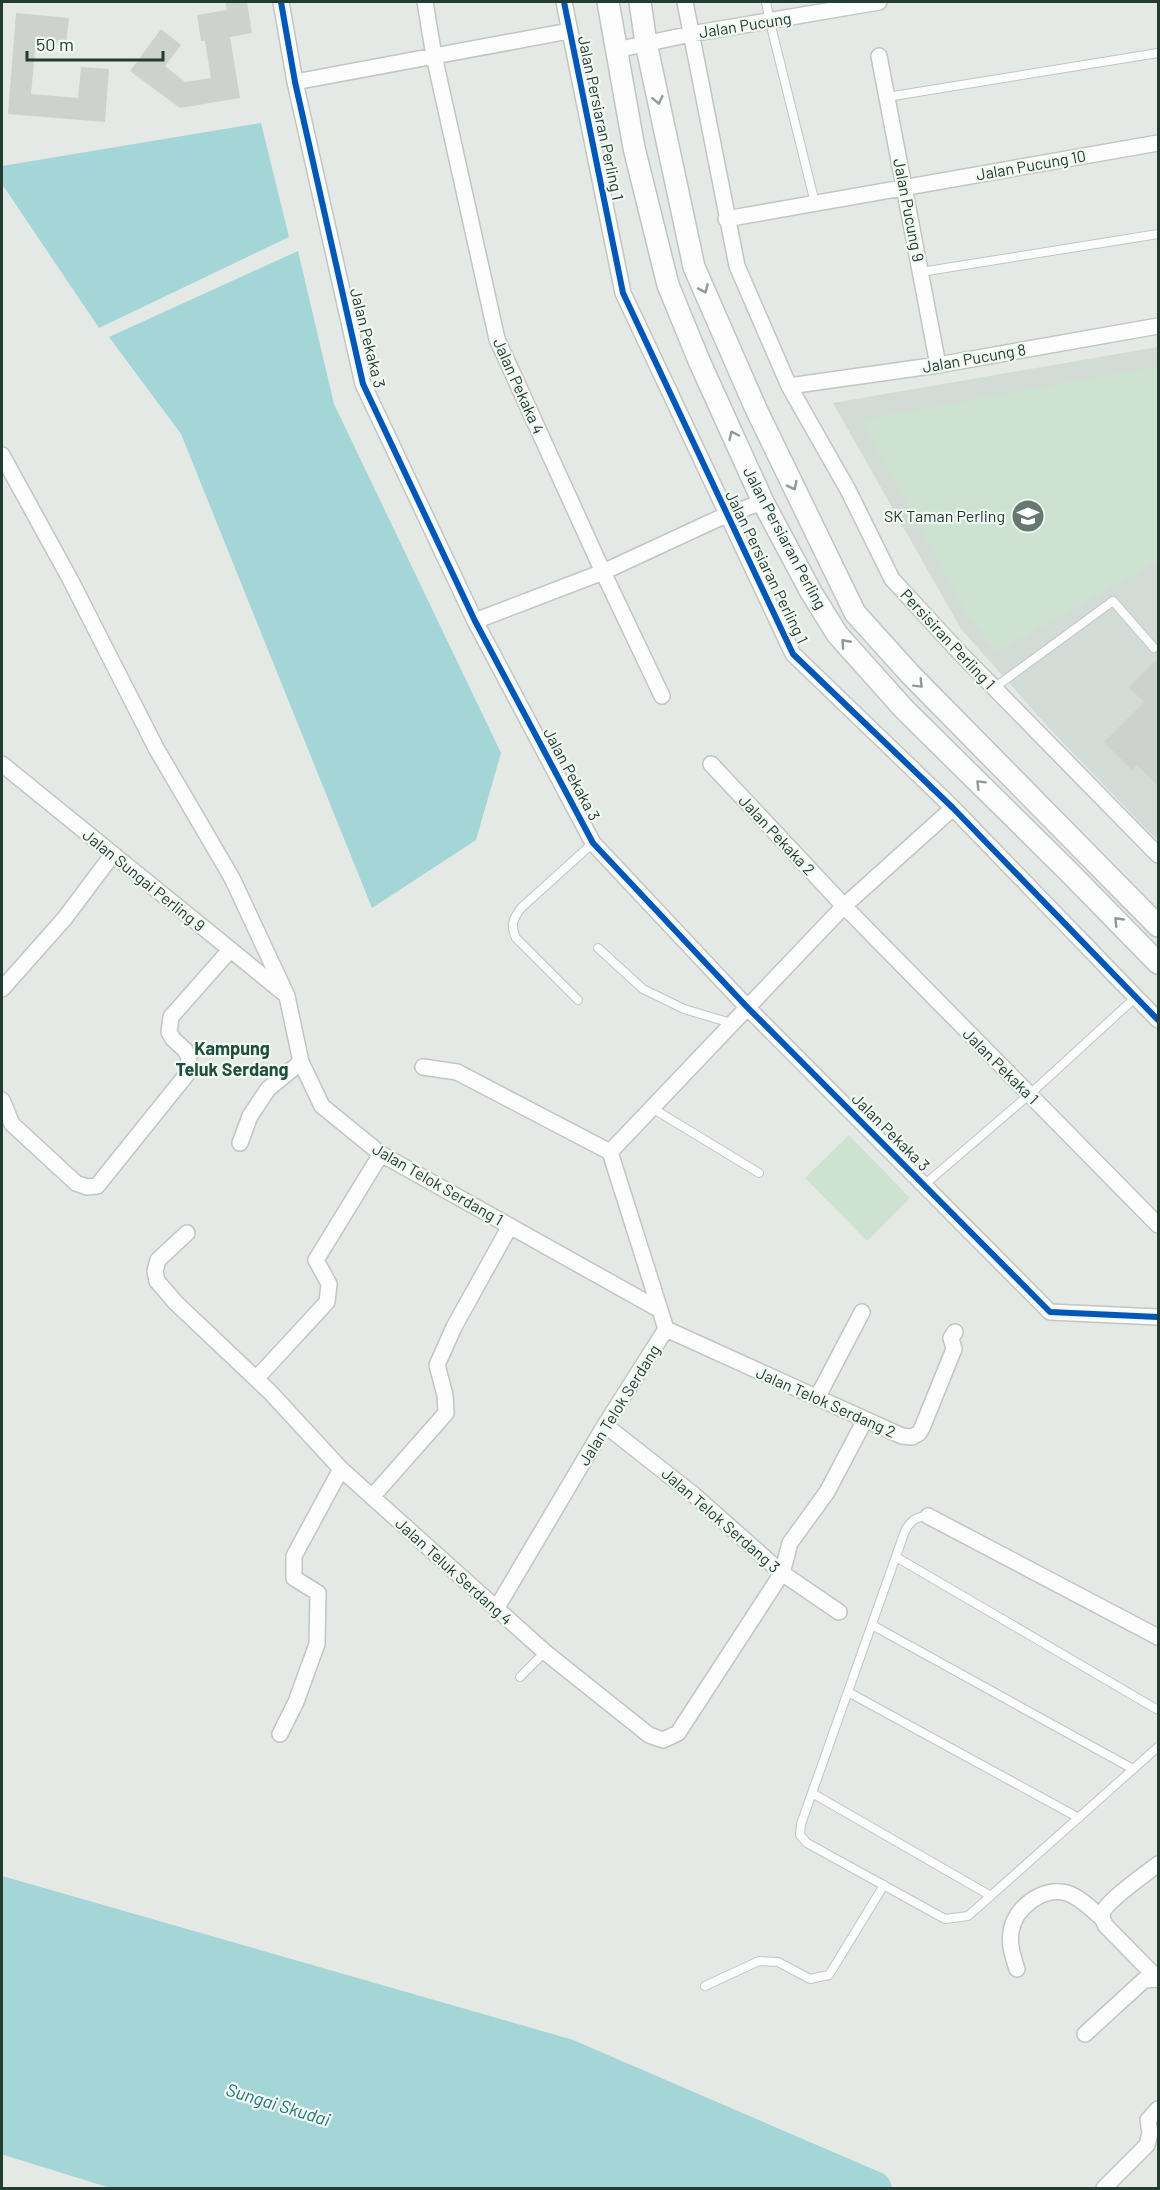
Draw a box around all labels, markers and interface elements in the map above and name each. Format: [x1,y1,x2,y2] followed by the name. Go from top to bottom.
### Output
[697,8,792,41] street label: Jalan Pucung
[27,24,164,62] scale bar
[36,33,74,55] text: 50 m
[575,34,628,202] street label: Jalan Persiaran Perling 1
[651,95,664,105] one-way arrow
[975,146,1087,184] street label: Jalan Pucung 10
[890,157,929,263] street label: Jalan Pucung 9
[696,283,708,294] one-way arrow
[347,286,390,390] street label: Jalan Pekaka 3
[490,335,549,437] street label: Jalan Pekaka 4
[921,339,1027,376] street label: Jalan Pucung 8
[728,430,740,441] one-way arrow
[740,463,831,612] street label: Jalan Persiaran Perling
[786,479,798,490] one-way arrow
[722,487,813,646] street label: Jalan Persiaran Perling 1
[1010,498,1046,534] school or university icon: SK Taman Perling
[884,506,1005,525] place label: SK Taman Perling
[897,585,1000,693] street label: Persisiran Perling 1
[841,639,852,650] one-way arrow
[912,676,923,687] one-way arrow
[540,724,605,823] street label: Jalan Pekaka 3
[976,780,987,791] one-way arrow
[735,791,819,879] street label: Jalan Pekaka 2
[79,825,209,935] street label: Jalan Sungai Perling 9
[1114,918,1125,929] one-way arrow
[959,1024,1043,1108] street label: Jalan Pekaka 1
[176,1037,289,1080] district label: Kampung Teluk Serdang
[848,1089,934,1175] street label: Jalan Pekaka 3
[370,1138,507,1229] street label: Jalan Telok Serdang 1
[574,1341,663,1469] street label: Jalan Telok Serdang
[753,1362,899,1441] street label: Jalan Telok Serdang 2
[658,1463,784,1576] street label: Jalan Telok Serdang 3
[392,1513,517,1628] street label: Jalan Teluk Serdang 4
[224,2078,333,2130] water label: Sungai Skudai

